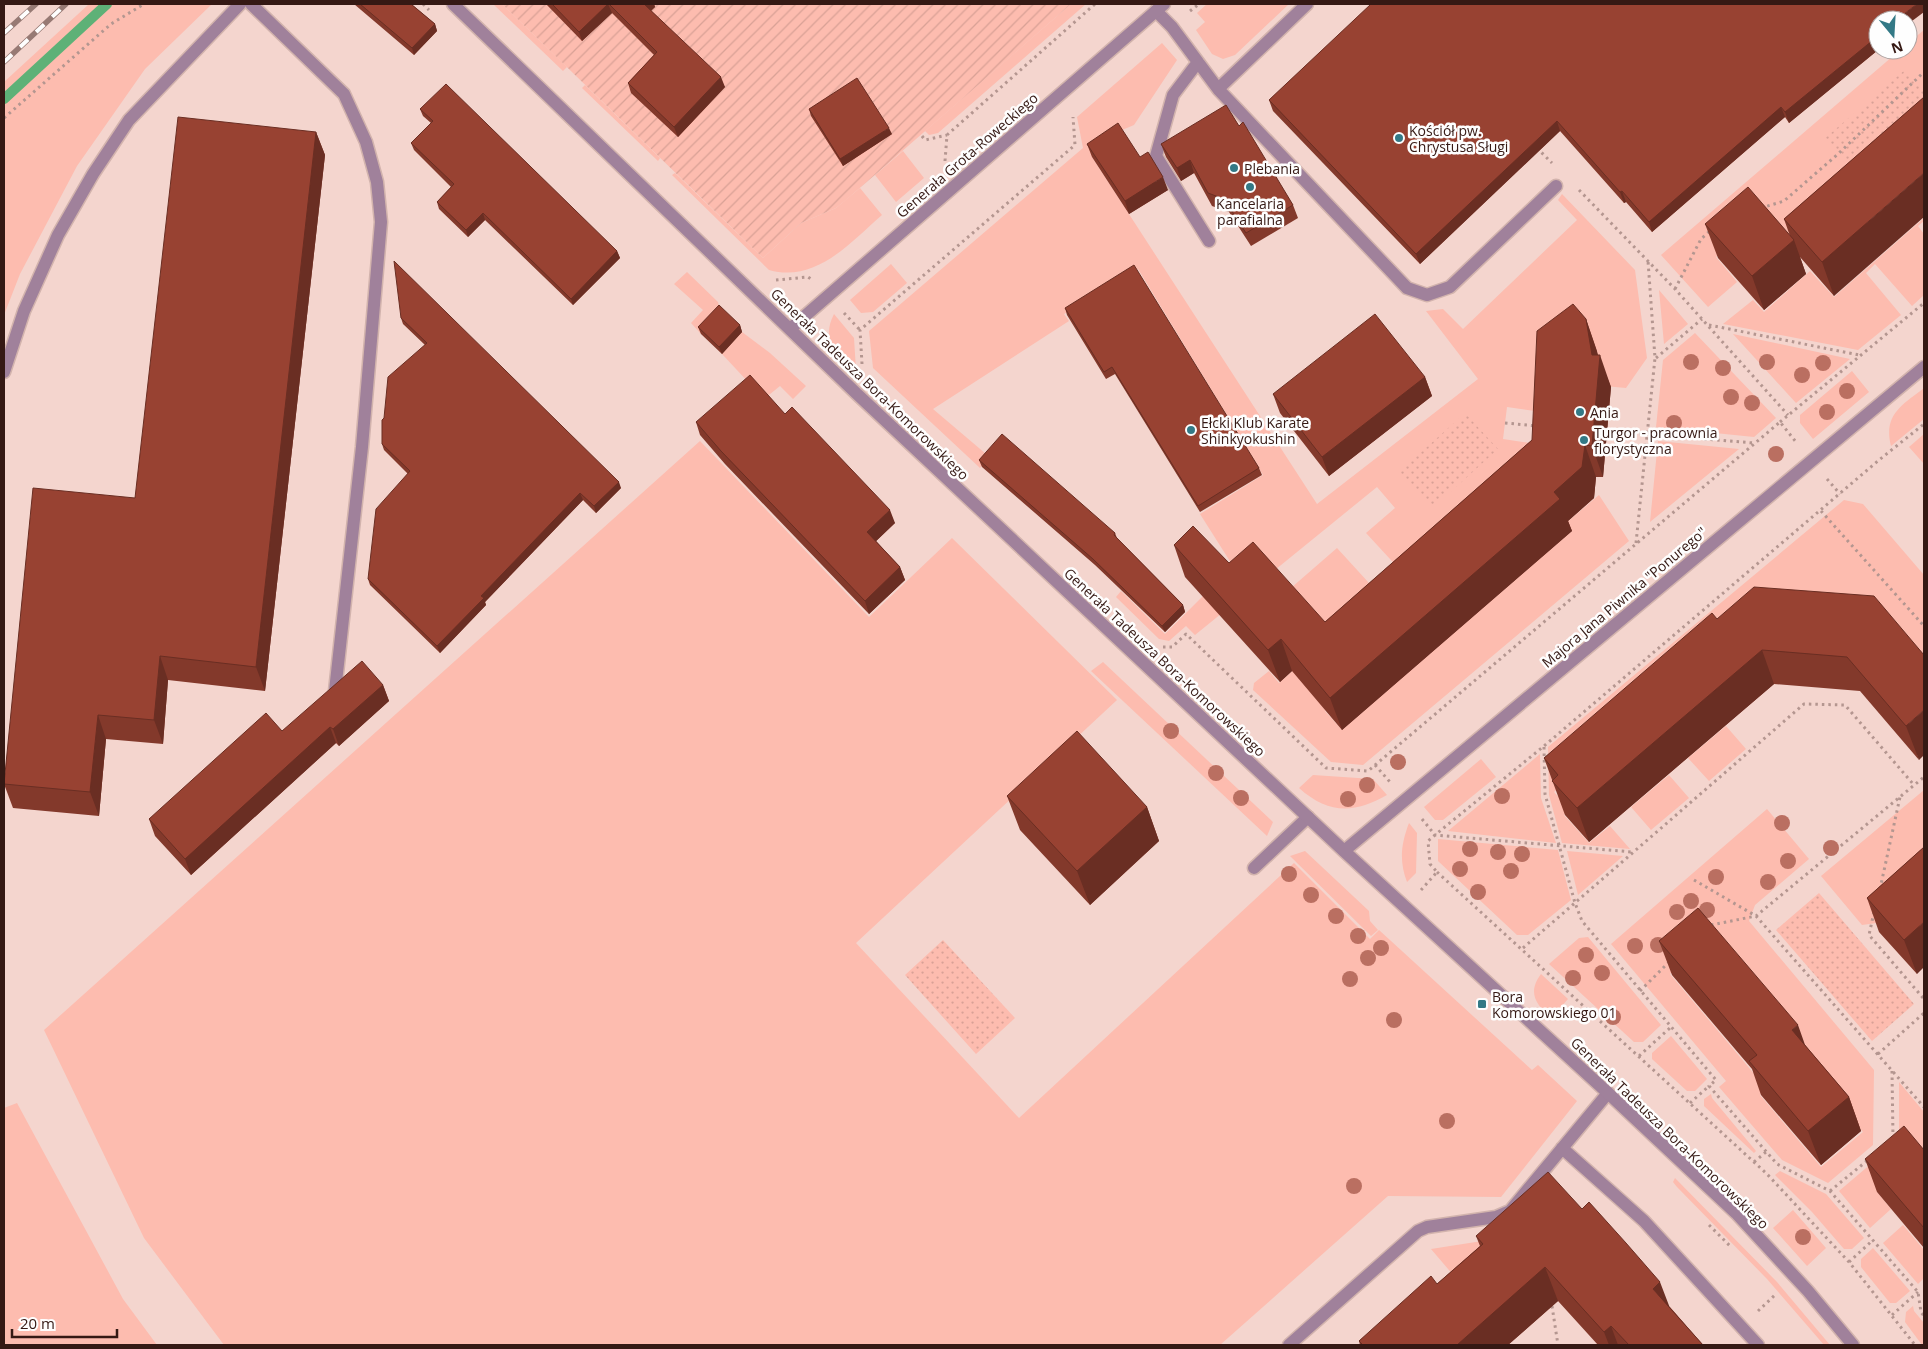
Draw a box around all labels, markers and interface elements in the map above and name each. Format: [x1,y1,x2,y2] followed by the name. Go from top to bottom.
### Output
[1868,10,1918,60] north arrow
[1889,37,1906,59] text: N
[892,88,1042,222] street label: Generała Grota-Roweckiego
[1409,121,1508,156] place label: Kościół pw. Chrystusa Sługi
[1393,132,1405,144] marker: Kościół pw. Chrystusa Sługi
[1244,159,1300,178] place label: Plebania
[1228,162,1240,174] marker: Plebania
[1244,181,1256,193] marker: Kancelaria parafialna
[1216,194,1284,229] place label: Kancelaria parafialna
[767,284,973,484] street label: Generała Tadeusza Bora-Komorowskiego
[1590,403,1619,422] place label: Ania
[1574,406,1586,418] marker: Ania
[1201,413,1309,448] place label: Ełcki Klub Karate Shinkyokushin
[1594,423,1717,458] place label: Turgor - pracownia florystyczna
[1185,424,1197,436] marker: Ełcki Klub Karate Shinkyokushin
[1578,434,1590,446] marker: Turgor - pracownia florystyczna
[1538,522,1710,672] street label: Majora Jana Piwnika "Ponurego"
[1060,564,1270,760] street label: Generała Tadeusza Bora-Komorowskiego
[1492,987,1616,1022] place label: Bora Komorowskiego 01
[1476,998,1488,1010] marker: Bora Komorowskiego 01
[1567,1033,1773,1233] street label: Generała Tadeusza Bora-Komorowskiego
[12,1306,118,1338] scale bar
[20,1313,55,1333] text: 20 m

